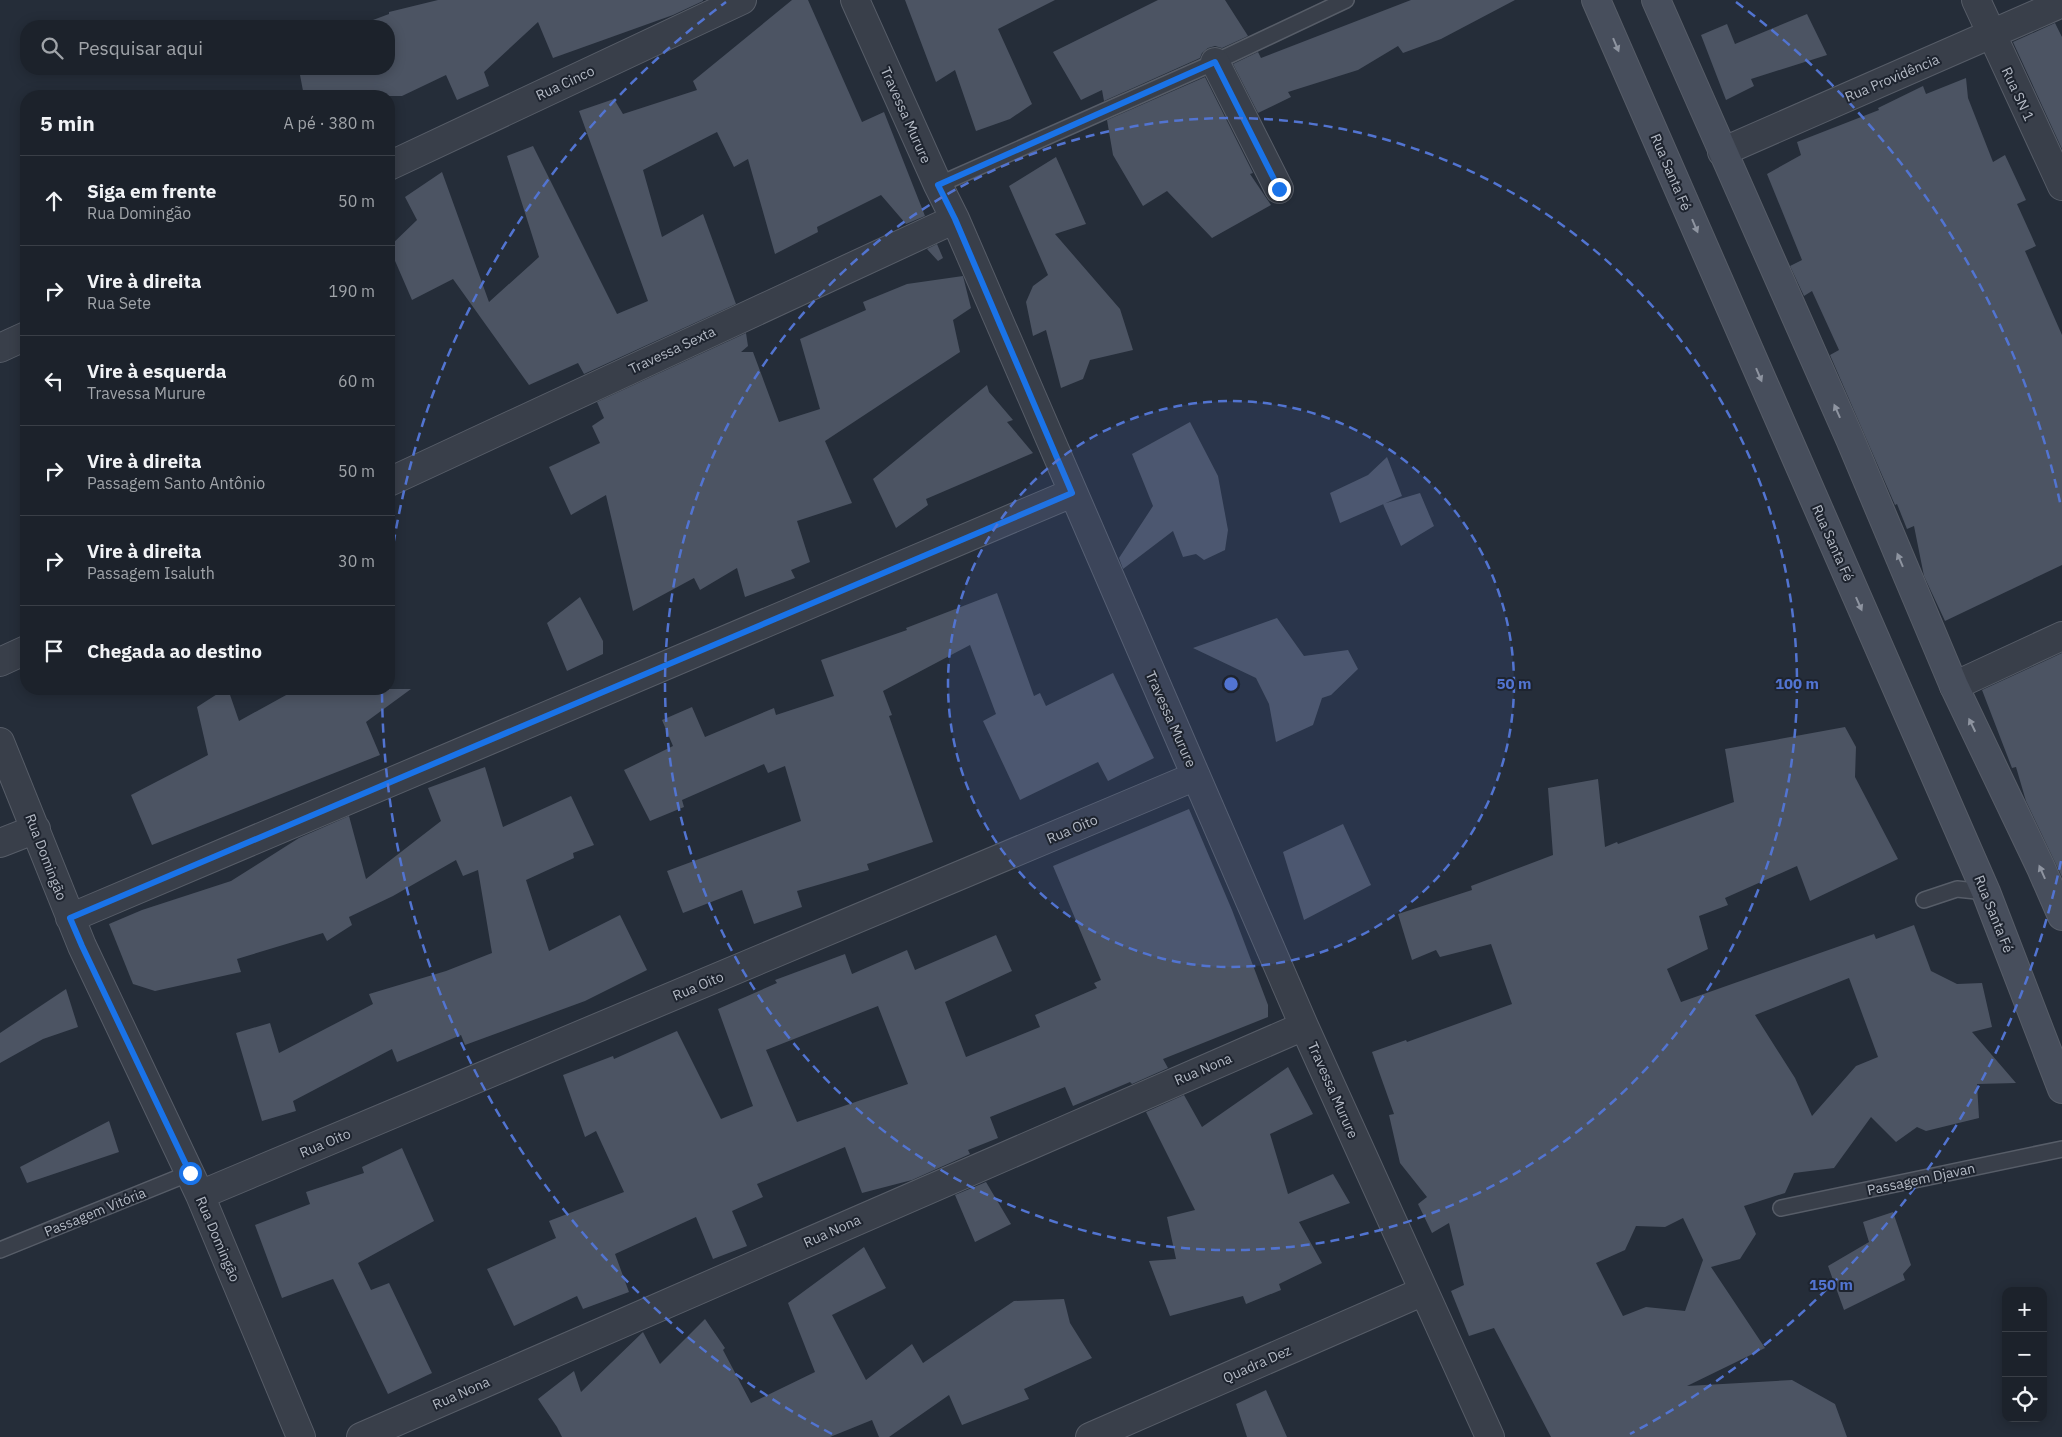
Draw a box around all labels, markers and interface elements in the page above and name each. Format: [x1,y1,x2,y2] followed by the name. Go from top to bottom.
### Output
[20,20,395,75] search box
[38,34,66,62] icon: search
[78,36,203,60] text: Pesquisar aqui
[1612,38,1620,52] one-way arrow
[1842,50,1942,106] street label: Rua Providência
[533,62,597,104] street label: Rua Cinco
[877,64,935,166] street label: Travessa Murure
[1998,64,2038,124] street label: Rua SN 1
[40,109,95,137] text: 5 min
[284,113,375,133] text: A pé · 380 m
[1647,131,1695,214] street label: Rua Santa Fé
[1268,178,1291,201] route end
[87,179,217,203] text: Siga em frente
[40,187,68,215] icon: ahead
[338,191,375,211] text: 50 m
[87,203,191,223] text: Rua Domingão
[1691,219,1699,233] one-way arrow
[87,269,202,293] text: Vire à direita
[40,277,68,305] icon: right
[328,281,375,301] text: 190 m
[87,293,151,313] text: Rua Sete
[626,322,719,378] street label: Travessa Sexta
[87,359,227,383] text: Vire à esquerda
[40,367,68,395] icon: left
[1756,368,1764,382] one-way arrow
[338,371,375,391] text: 60 m
[87,383,206,403] text: Travessa Murure
[1832,404,1840,418] one-way arrow
[87,449,202,473] text: Vire à direita
[40,457,68,485] icon: right
[338,461,375,481] text: 50 m
[87,473,265,493] text: Passagem Santo Antônio
[1808,502,1858,584] street label: Rua Santa Fé
[87,539,202,563] text: Vire à direita
[40,547,68,575] icon: right
[338,551,375,571] text: 30 m
[1896,553,1904,567] one-way arrow
[87,563,215,583] text: Passagem Isaluth
[1856,597,1864,611] one-way arrow
[40,637,68,665] icon: arrive
[87,639,262,663] text: Chegada ao destino
[1142,668,1200,770] street label: Travessa Murure
[1497,674,1531,693] text: 50 m
[1775,674,1819,693] text: 100 m
[1222,675,1240,693] centre of rings
[1968,718,1976,732] one-way arrow
[1044,810,1100,848] street label: Rua Oito
[21,811,71,903] street label: Rua Domingão
[2038,865,2046,879] one-way arrow
[1970,873,2018,956] street label: Rua Santa Fé
[670,967,726,1005] street label: Rua Oito
[1304,1039,1362,1141] street label: Travessa Murure
[1171,1049,1235,1089] street label: Rua Nona
[297,1124,353,1162] street label: Rua Oito
[1865,1159,1977,1199] street label: Passagem Djavan
[179,1162,202,1185] route start
[41,1183,149,1241] street label: Passagem Vitória
[192,1193,244,1285] street label: Rua Domingão
[801,1210,864,1252] street label: Rua Nona
[1809,1275,1853,1294] text: 150 m
[2002,1287,2047,1422] map controls
[2002,1287,2047,1332] button: +
[2002,1332,2047,1377] button: −
[1220,1341,1294,1387] street label: Quadra Dez
[430,1372,493,1414] street label: Rua Nona
[2002,1377,2047,1422] button: locate

